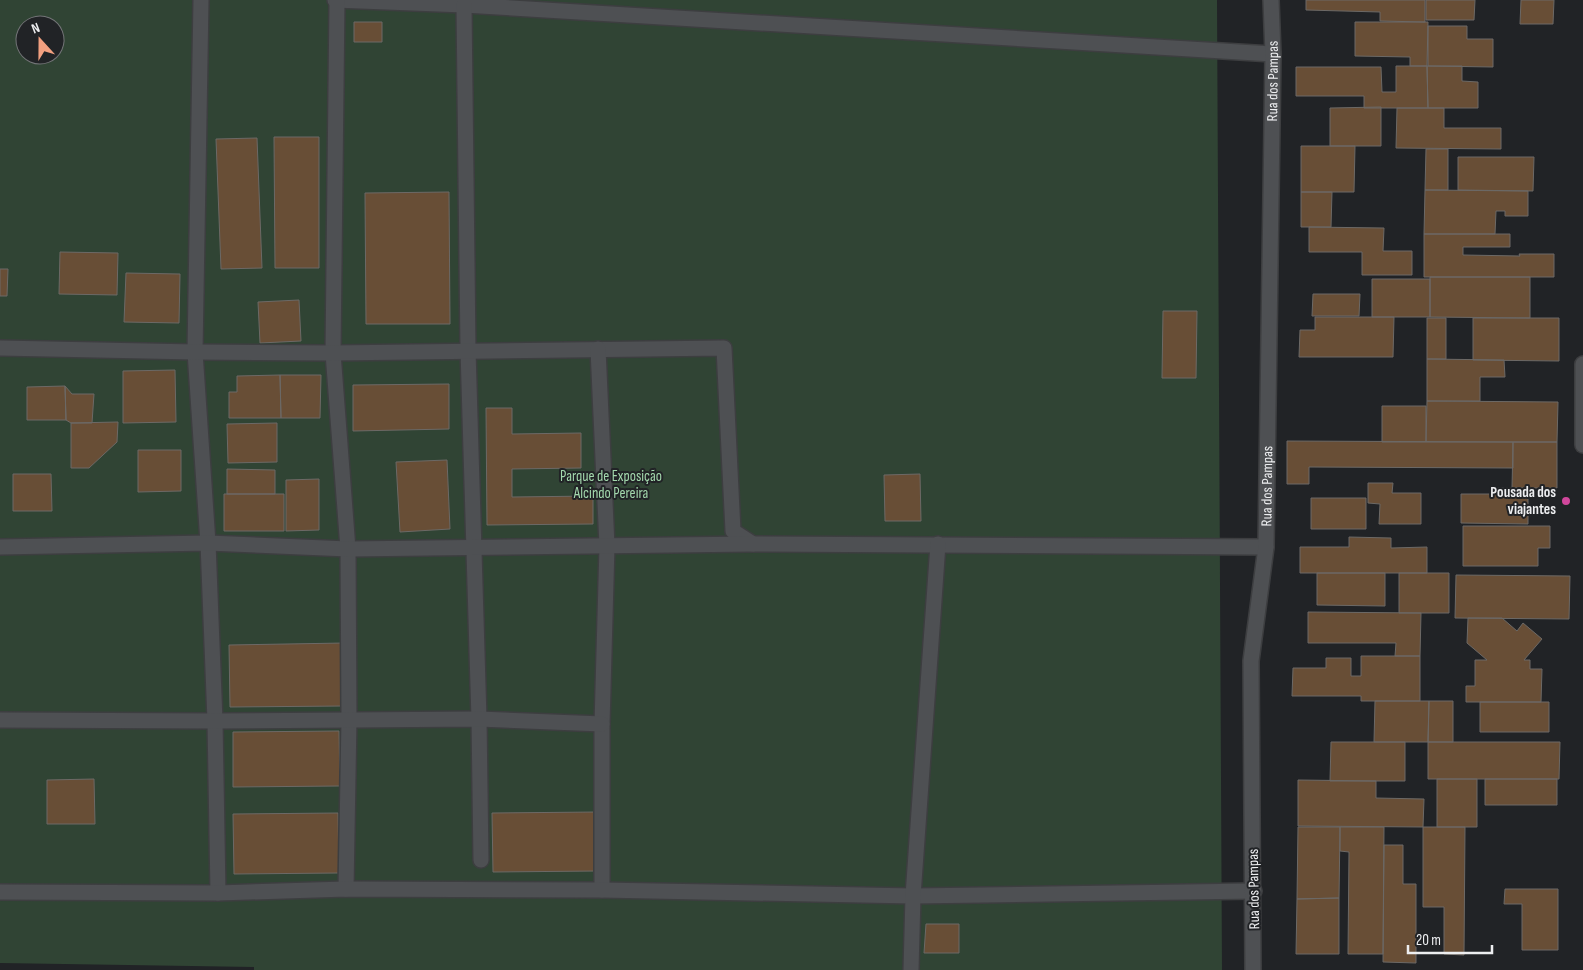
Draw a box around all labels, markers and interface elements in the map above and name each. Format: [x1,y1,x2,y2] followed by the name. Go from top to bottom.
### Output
[15,15,65,65] north arrow
[29,19,42,38] text: N
[1263,40,1283,121] street label: Rua dos Pampas
[1257,446,1277,526] street label: Rua dos Pampas
[560,467,662,503] park label: Parque de Exposição Alcindo Pereira
[1490,483,1556,519] place label: Pousada dos viajantes
[1560,495,1572,507] marker: Pousada dos viajantes
[1244,849,1264,929] street label: Rua dos Pampas
[1408,922,1492,954] scale bar
[1416,931,1441,950] text: 20 m

